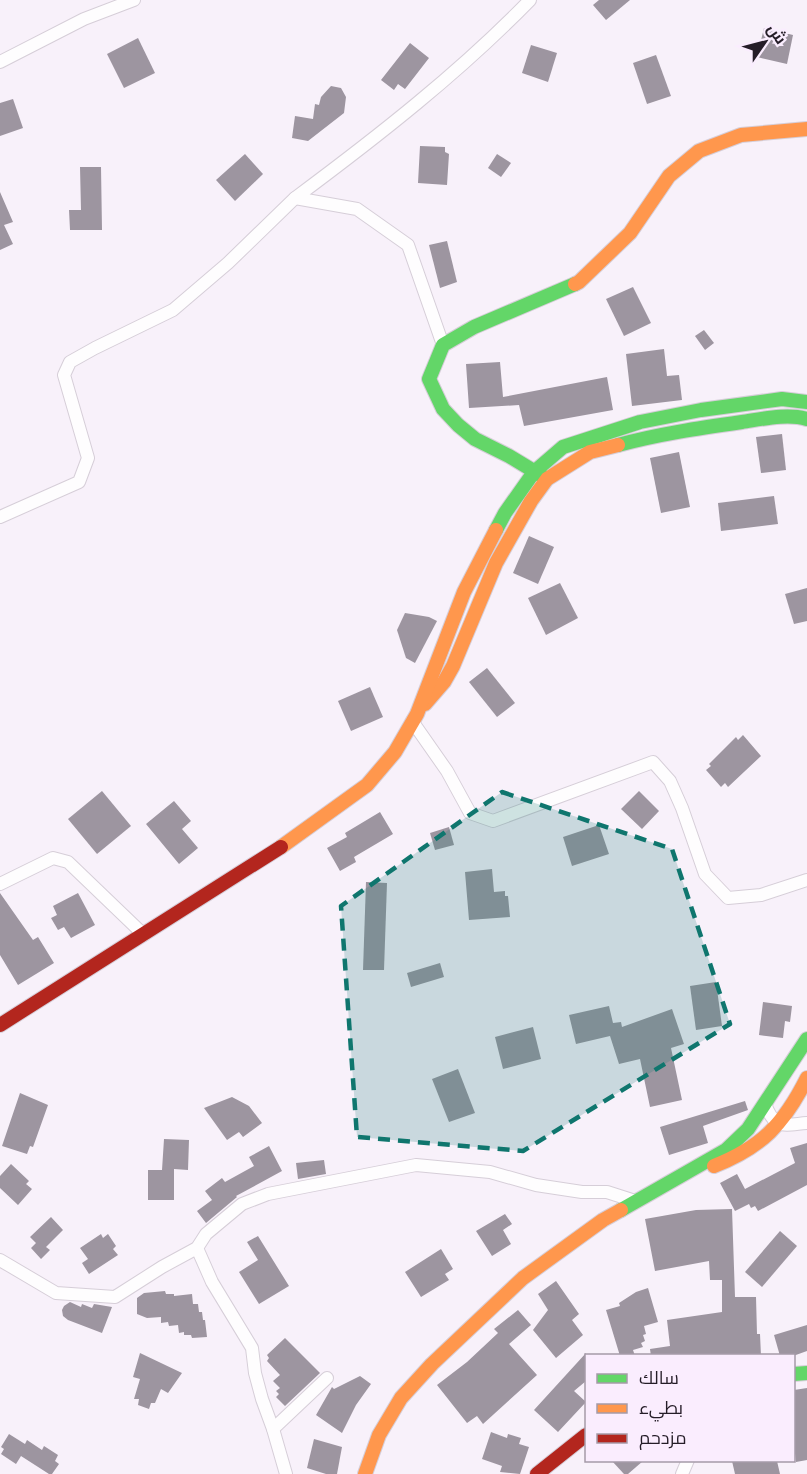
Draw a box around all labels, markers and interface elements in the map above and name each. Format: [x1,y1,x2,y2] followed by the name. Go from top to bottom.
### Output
[735,12,795,72] north arrow
[763,19,791,48] text: ش
[585,1354,795,1462] legend
[639,1366,679,1389] text: سالك
[639,1396,683,1422] text: بطيء
[639,1426,687,1450] text: مزدحم

